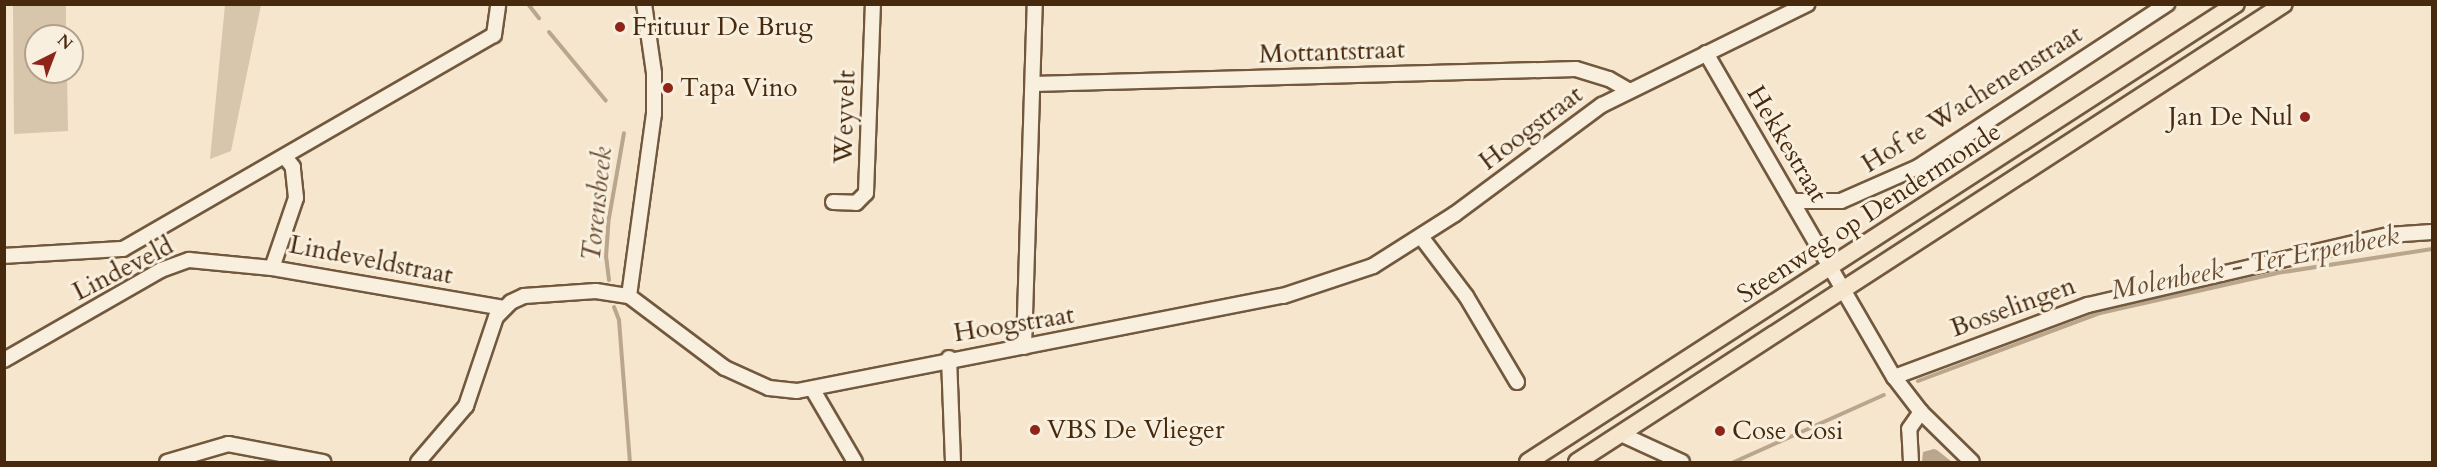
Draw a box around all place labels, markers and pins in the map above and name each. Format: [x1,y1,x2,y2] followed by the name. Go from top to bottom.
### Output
[632,11,813,43] place label: Frituur De Brug
[613,20,627,34] marker: Frituur De Brug
[680,72,798,104] place label: Tapa Vino
[661,81,675,95] marker: Tapa Vino
[2168,101,2293,133] place label: Jan De Nul
[2298,110,2312,124] marker: Jan De Nul
[1047,414,1224,446] place label: VBS De Vlieger
[1732,415,1843,447] place label: Cose Cosi
[1028,423,1042,437] marker: VBS De Vlieger
[1713,424,1727,438] marker: Cose Cosi

